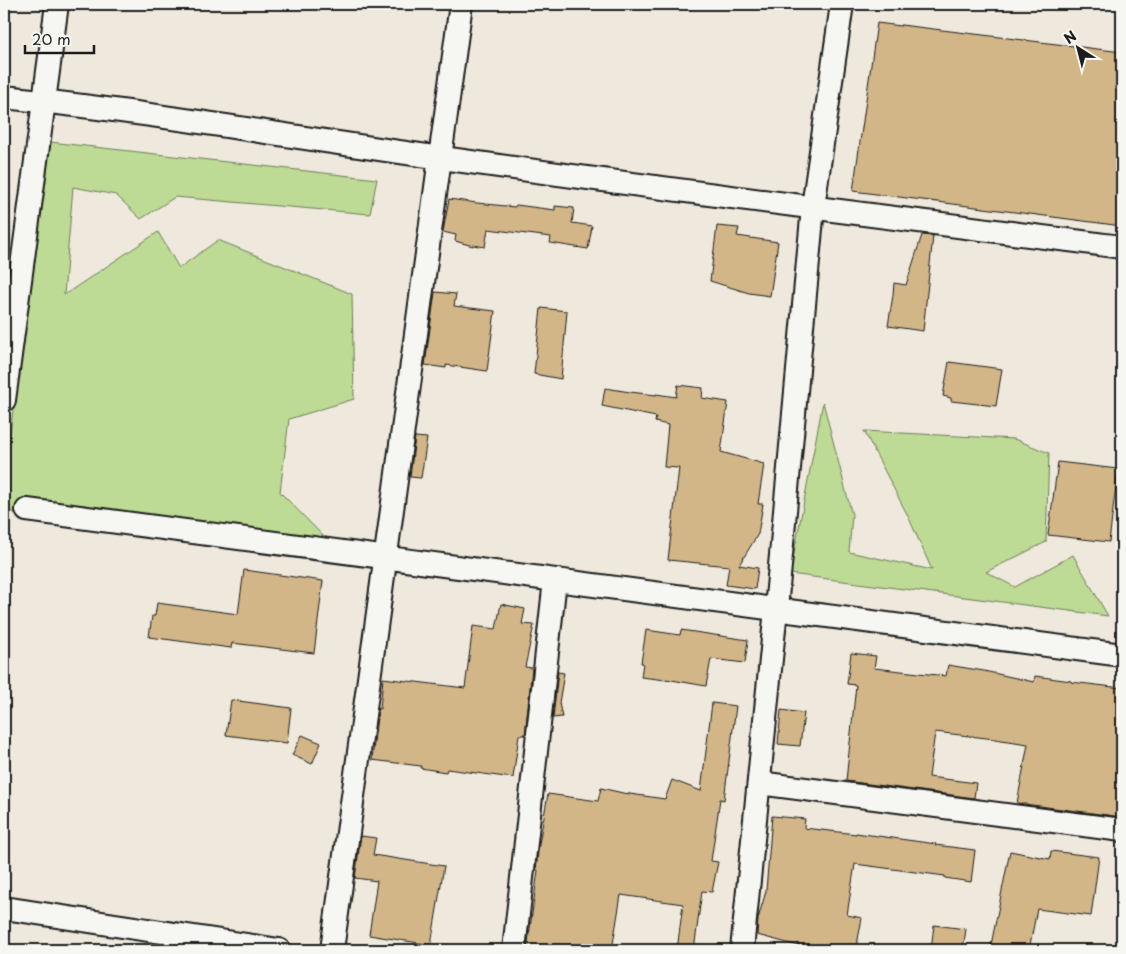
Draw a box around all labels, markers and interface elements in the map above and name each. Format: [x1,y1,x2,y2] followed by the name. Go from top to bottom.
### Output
[25,22,94,54] scale bar
[1054,22,1104,72] north arrow
[1059,25,1081,49] text: N
[32,27,71,50] text: 20 m

